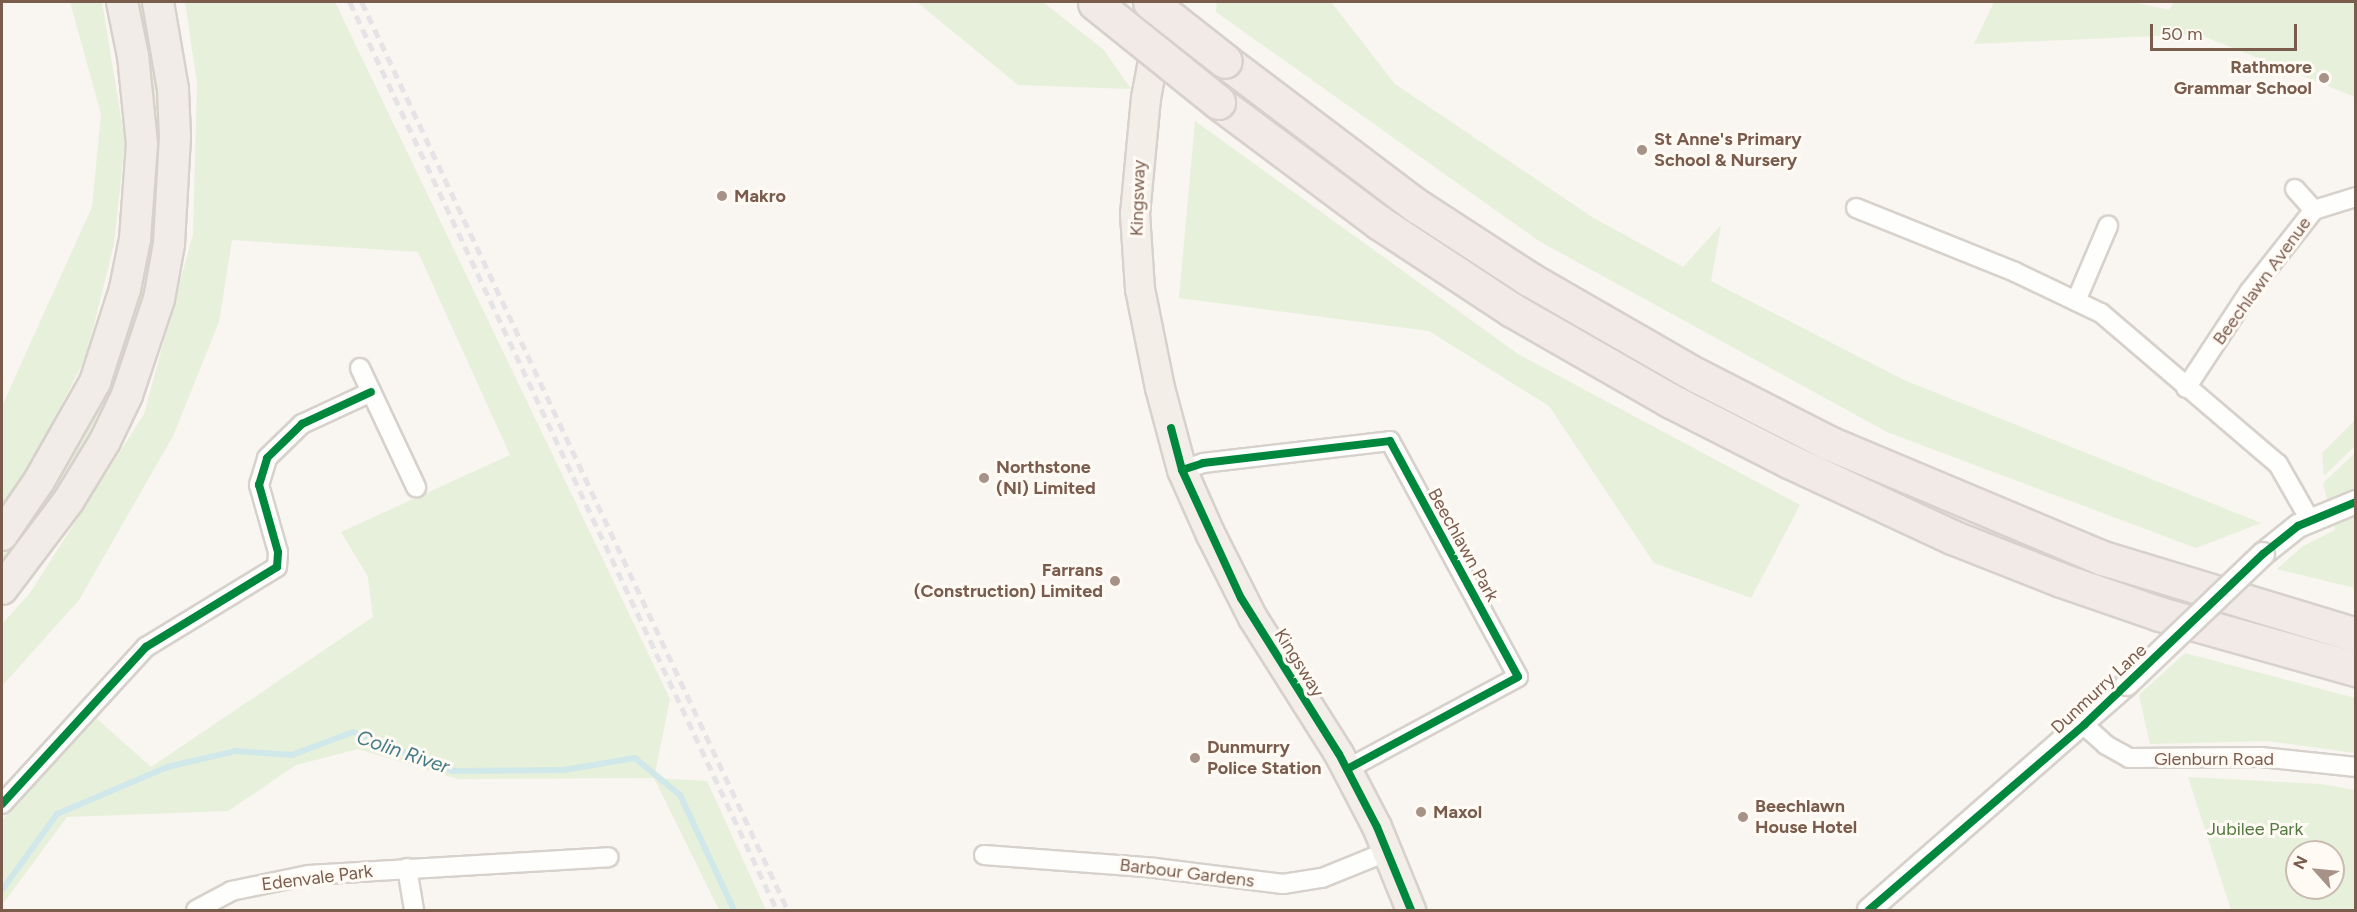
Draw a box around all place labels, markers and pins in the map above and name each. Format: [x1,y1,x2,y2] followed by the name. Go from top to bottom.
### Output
[2174,57,2312,100] place label: Rathmore Grammar School
[2317,71,2331,85] marker: Rathmore Grammar School
[1654,129,1802,172] place label: St Anne's Primary School & Nursery
[1635,143,1649,157] marker: St Anne's Primary School & Nursery
[734,185,786,207] place label: Makro
[715,189,729,203] marker: Makro
[996,457,1096,500] place label: Northstone (NI) Limited
[977,471,991,485] marker: Northstone (NI) Limited
[914,560,1103,602] place label: Farrans (Construction) Limited
[1108,574,1122,588] marker: Farrans (Construction) Limited
[1207,737,1322,780] place label: Dunmurry Police Station
[1188,751,1202,765] marker: Dunmurry Police Station
[1755,796,1857,838] place label: Beechlawn House Hotel
[1433,801,1482,823] place label: Maxol
[1414,805,1428,819] marker: Maxol
[1736,810,1750,824] marker: Beechlawn House Hotel

